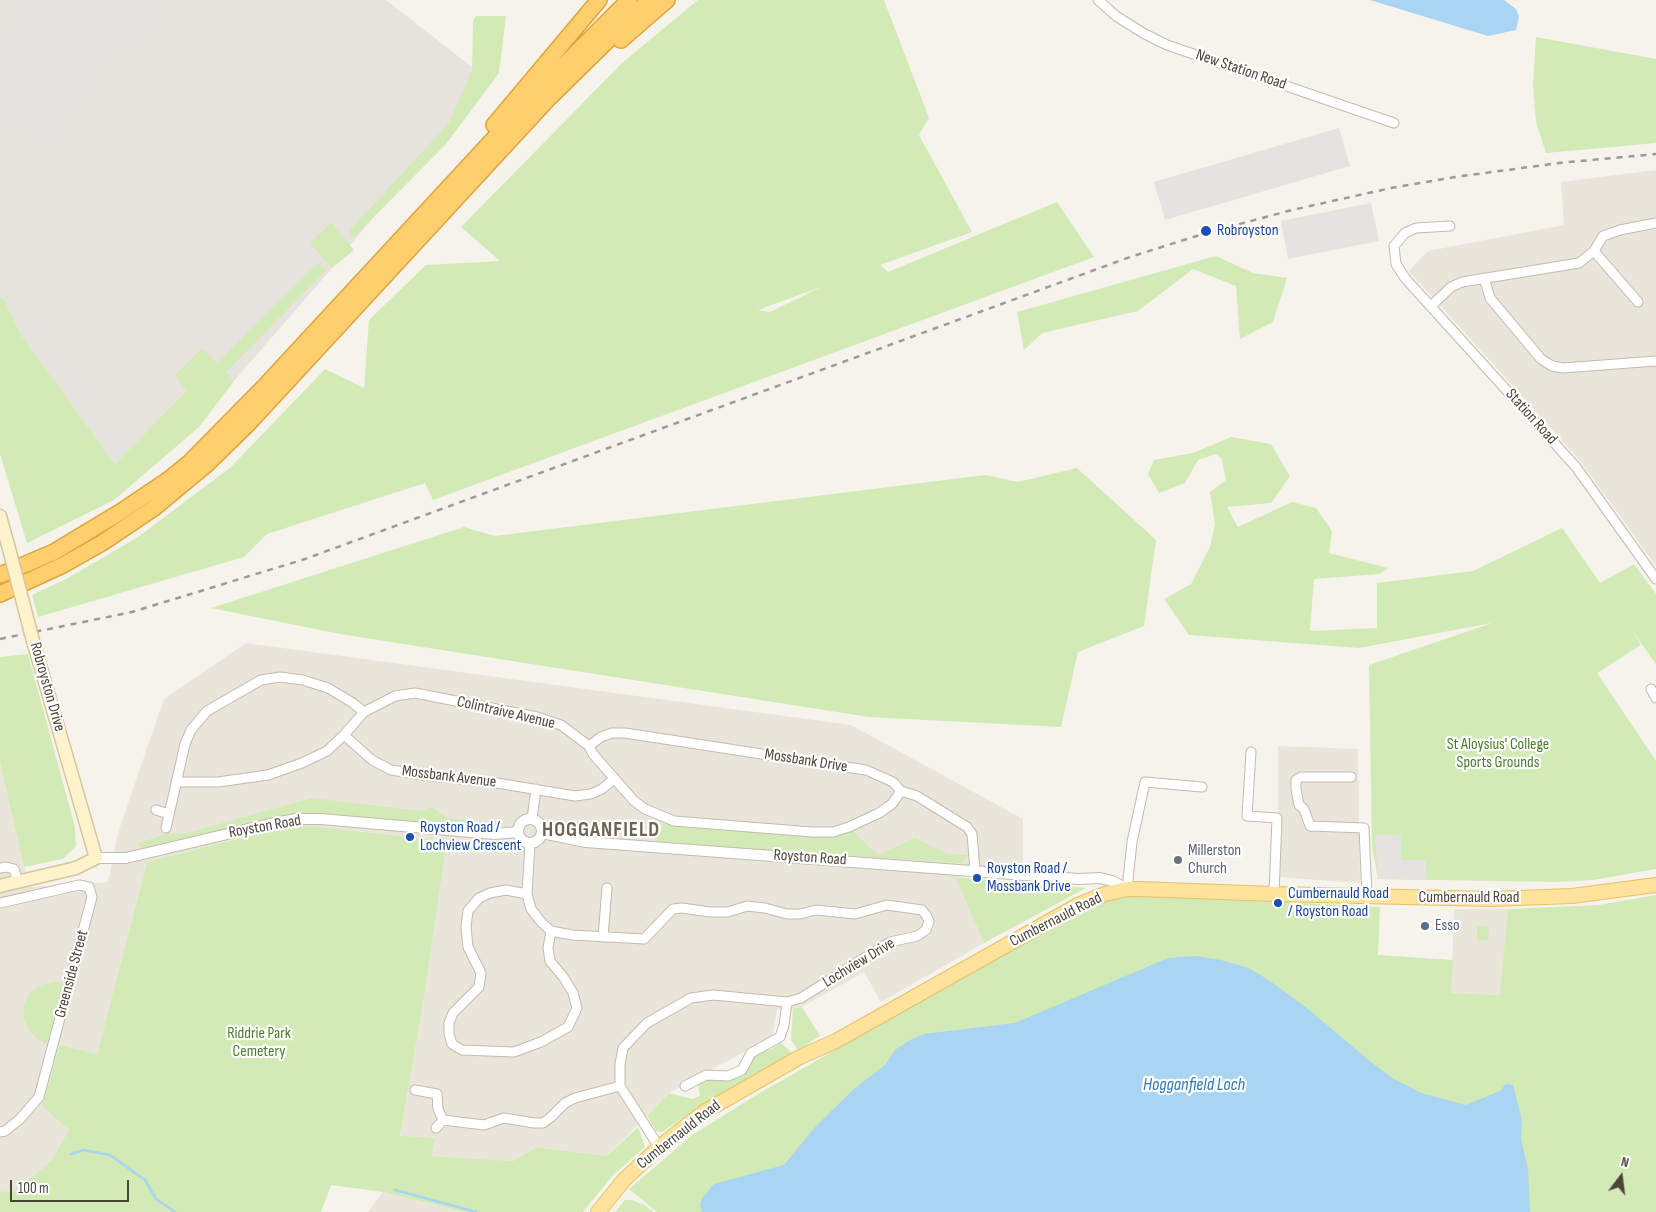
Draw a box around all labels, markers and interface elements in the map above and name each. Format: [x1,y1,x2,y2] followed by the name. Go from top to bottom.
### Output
[1193,46,1289,94] street label: New Station Road
[1217,221,1278,241] place label: Robroyston
[1199,224,1213,238] marker: Robroyston
[1501,385,1561,449] street label: Station Road
[25,640,69,734] street label: Robroyston Drive
[455,692,557,734] street label: Colintraive Avenue
[1447,735,1549,773] park label: St Aloysius' College Sports Grounds
[763,745,849,777] street label: Mossbank Drive
[401,762,497,792] street label: Mossbank Avenue
[227,811,303,843] street label: Royston Road
[420,818,521,856] place label: Royston Road / Lochview Crescent
[541,818,661,844] district label: HOGGANFIELD
[404,831,416,843] marker: Royston Road / Lochview Crescent
[1188,841,1241,879] place label: Millerston Church
[773,846,847,870] street label: Royston Road
[1172,854,1184,866] marker: Millerston Church
[987,859,1071,897] place label: Royston Road / Mossbank Drive
[971,872,983,884] marker: Royston Road / Mossbank Drive
[1288,884,1389,922] place label: Cumbernauld Road / Royston Road
[1419,888,1519,908] street label: Cumbernauld Road
[1007,889,1105,951] street label: Cumbernauld Road
[1272,897,1284,909] marker: Cumbernauld Road / Royston Road
[1435,916,1460,936] place label: Esso
[1419,920,1431,932] marker: Esso
[51,928,93,1020] street label: Greenside Street
[820,934,898,992] street label: Lochview Drive
[227,1024,291,1062] park label: Riddrie Park Cemetery
[1143,1074,1245,1096] water label: Hogganfield Loch
[633,1096,725,1174] street label: Cumbernauld Road
[1596,1152,1646,1202] north arrow
[1619,1153,1631,1171] text: N
[12,1170,131,1202] scale bar
[18,1179,49,1198] text: 100 m

